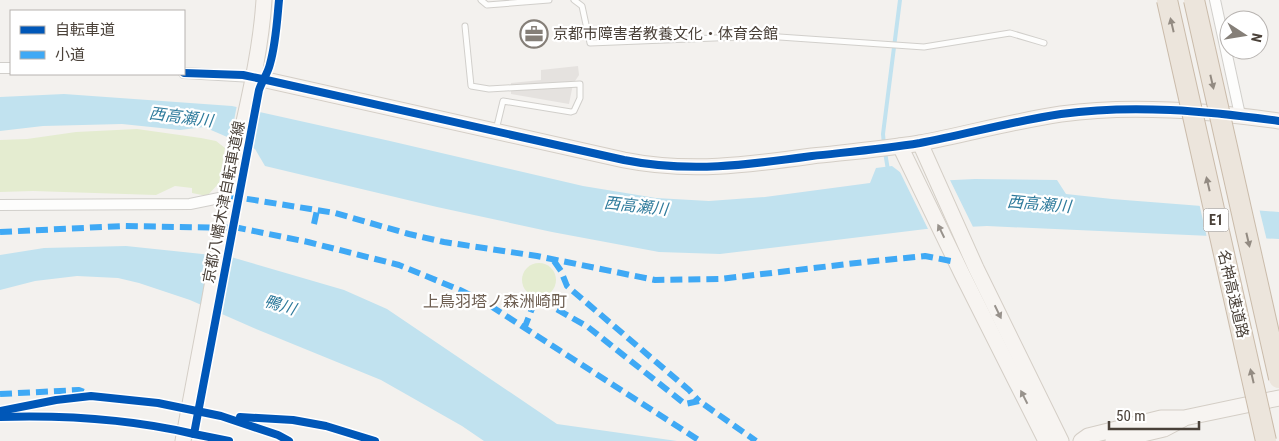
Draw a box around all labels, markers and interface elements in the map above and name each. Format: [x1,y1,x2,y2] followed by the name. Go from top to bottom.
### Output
[10,10,185,75] legend
[1219,10,1269,60] north arrow
[1168,17,1176,33] one-way arrow
[519,19,549,49] office icon: 京都市障害者教養文化・体育会館
[55,21,115,39] text: 自転車道
[553,25,778,43] place label: 京都市障害者教養文化・体育会館
[1248,32,1265,44] text: N
[55,46,85,64] text: 小道
[1208,74,1216,89] one-way arrow
[148,104,216,131] water label: 西高瀬川
[199,119,249,285] street label: 京都八幡木津自転車道線
[1204,176,1212,191] one-way arrow
[1006,192,1074,216] water label: 西高瀬川
[603,193,671,219] water label: 西高瀬川
[1204,208,1228,232] road number: E1
[936,223,945,238] one-way arrow
[1244,233,1252,248] one-way arrow
[1214,248,1252,340] street label: 名神高速道路
[262,291,300,319] water label: 鴨川
[423,292,567,311] district label: 上鳥羽塔ノ森洲崎町
[994,305,1002,319] one-way arrow
[1248,369,1256,384] one-way arrow
[1020,390,1028,405] one-way arrow
[1109,398,1199,430] scale bar
[1116,407,1146,425] text: 50 m

